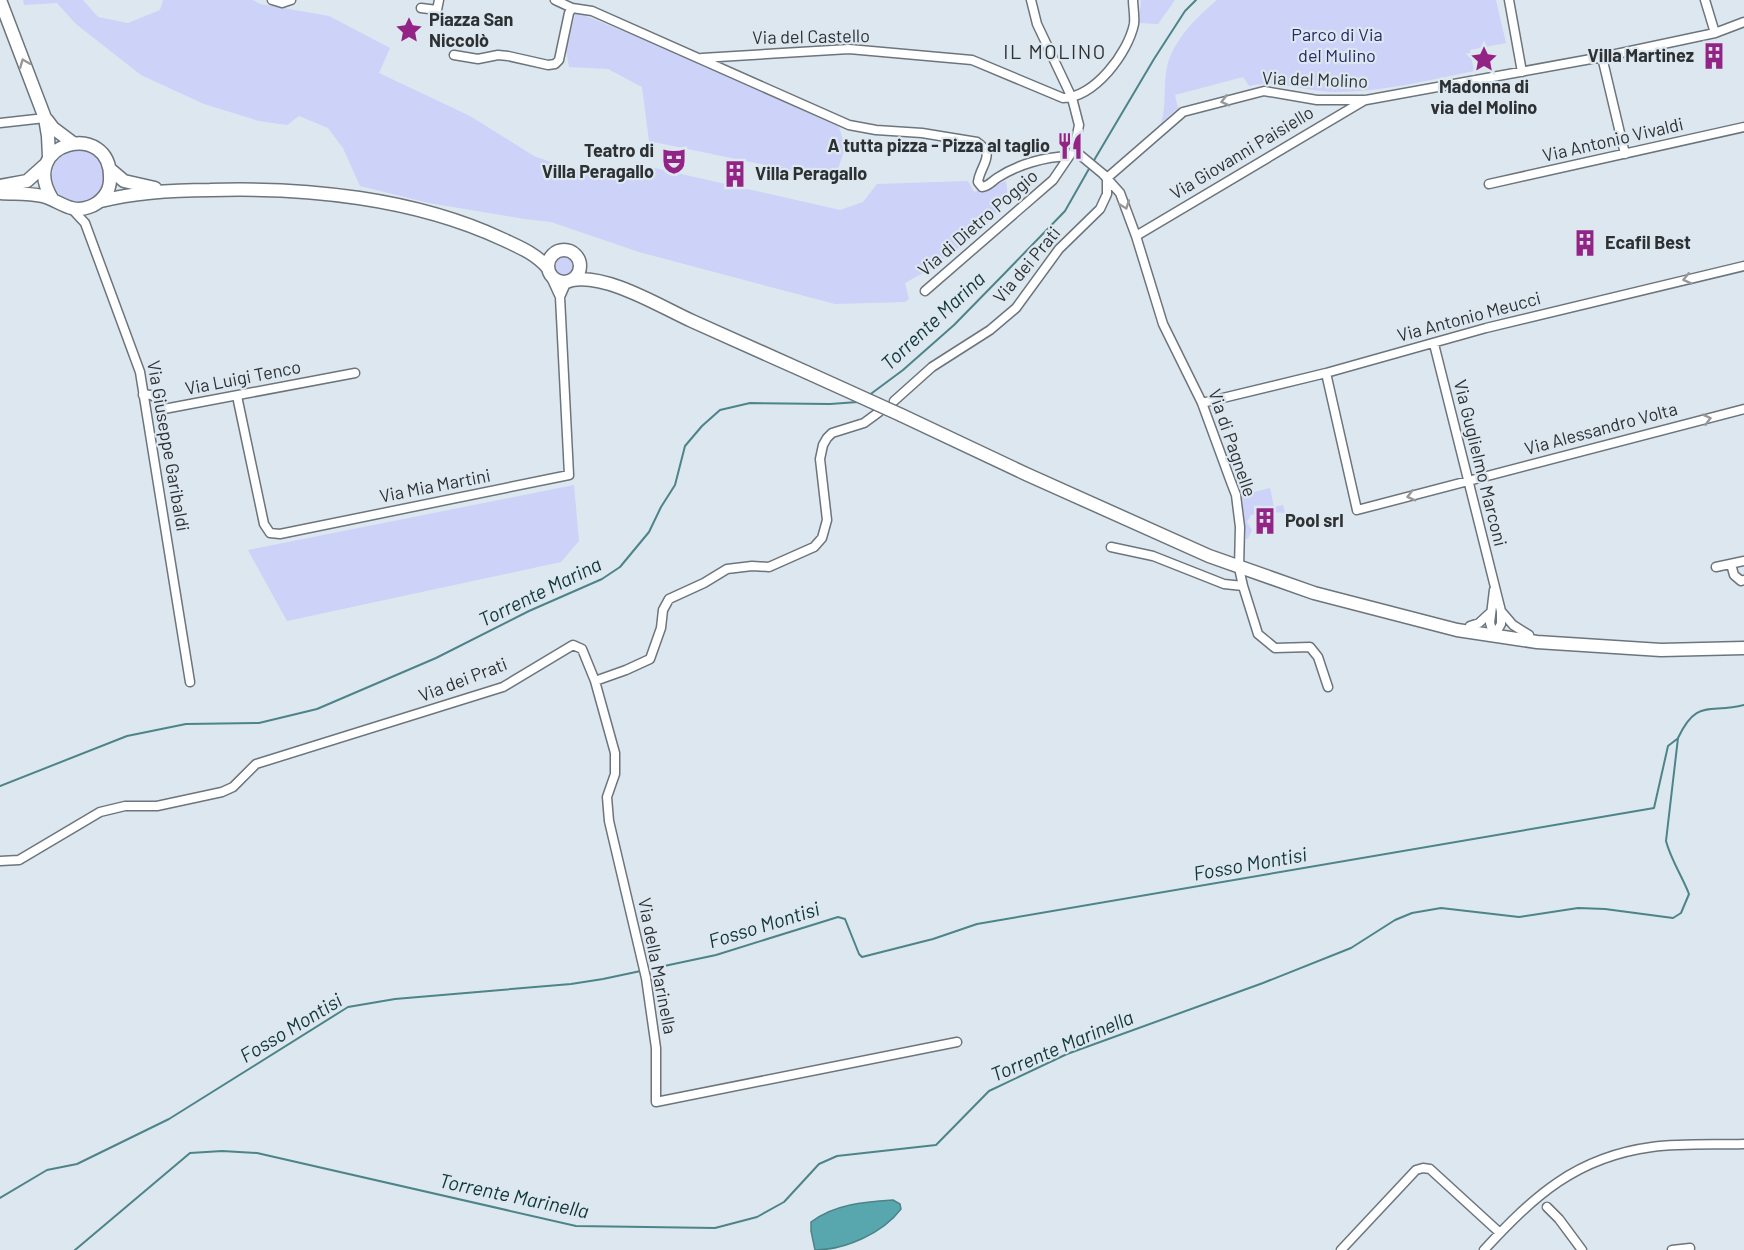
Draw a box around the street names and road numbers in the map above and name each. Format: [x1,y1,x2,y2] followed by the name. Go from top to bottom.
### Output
[752,24,870,48] street label: Via del Castello
[1262,66,1368,92] street label: Via del Molino
[1166,101,1317,204] street label: Via Giovanni Paisiello
[1540,112,1685,166] street label: Via Antonio Vivaldi
[913,164,1042,280] street label: Via di Dietro Poggio
[988,222,1065,307] street label: Via dei Prati
[1395,286,1543,346] street label: Via Antonio Meucci
[183,355,303,399] street label: Via Luigi Tenco
[143,359,195,533] street label: Via Giuseppe Garibaldi
[1450,377,1512,548] street label: Via Guglielmo Marconi
[1204,386,1262,499] street label: Via di Pagnelle
[1522,397,1680,459] street label: Via Alessandro Volta
[377,463,492,507] street label: Via Mia Martini
[415,652,510,706] street label: Via dei Prati
[634,896,682,1036] street label: Via della Marinella

